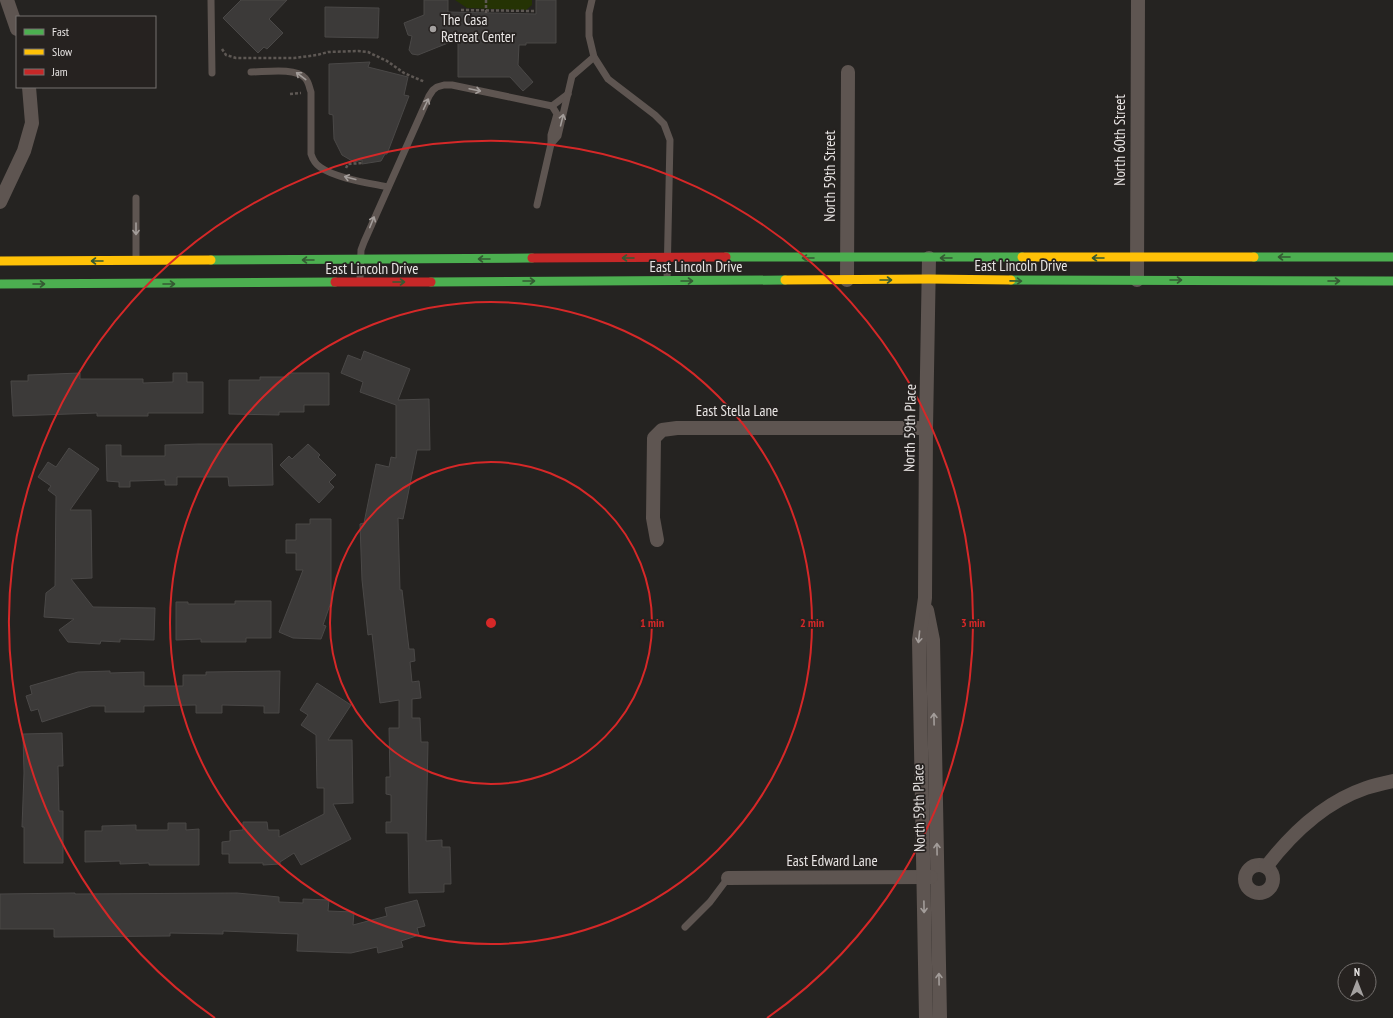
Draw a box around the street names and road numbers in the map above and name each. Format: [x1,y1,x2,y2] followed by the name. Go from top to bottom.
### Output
[1110,94,1129,186] street label: North 60th Street
[820,130,839,222] street label: North 59th Street
[975,256,1067,275] street label: East Lincoln Drive
[650,257,742,276] street label: East Lincoln Drive
[326,259,418,278] street label: East Lincoln Drive
[899,384,920,472] street label: North 59th Place
[696,401,778,420] street label: East Stella Lane
[908,764,929,852] street label: North 59th Place
[786,851,878,870] street label: East Edward Lane

